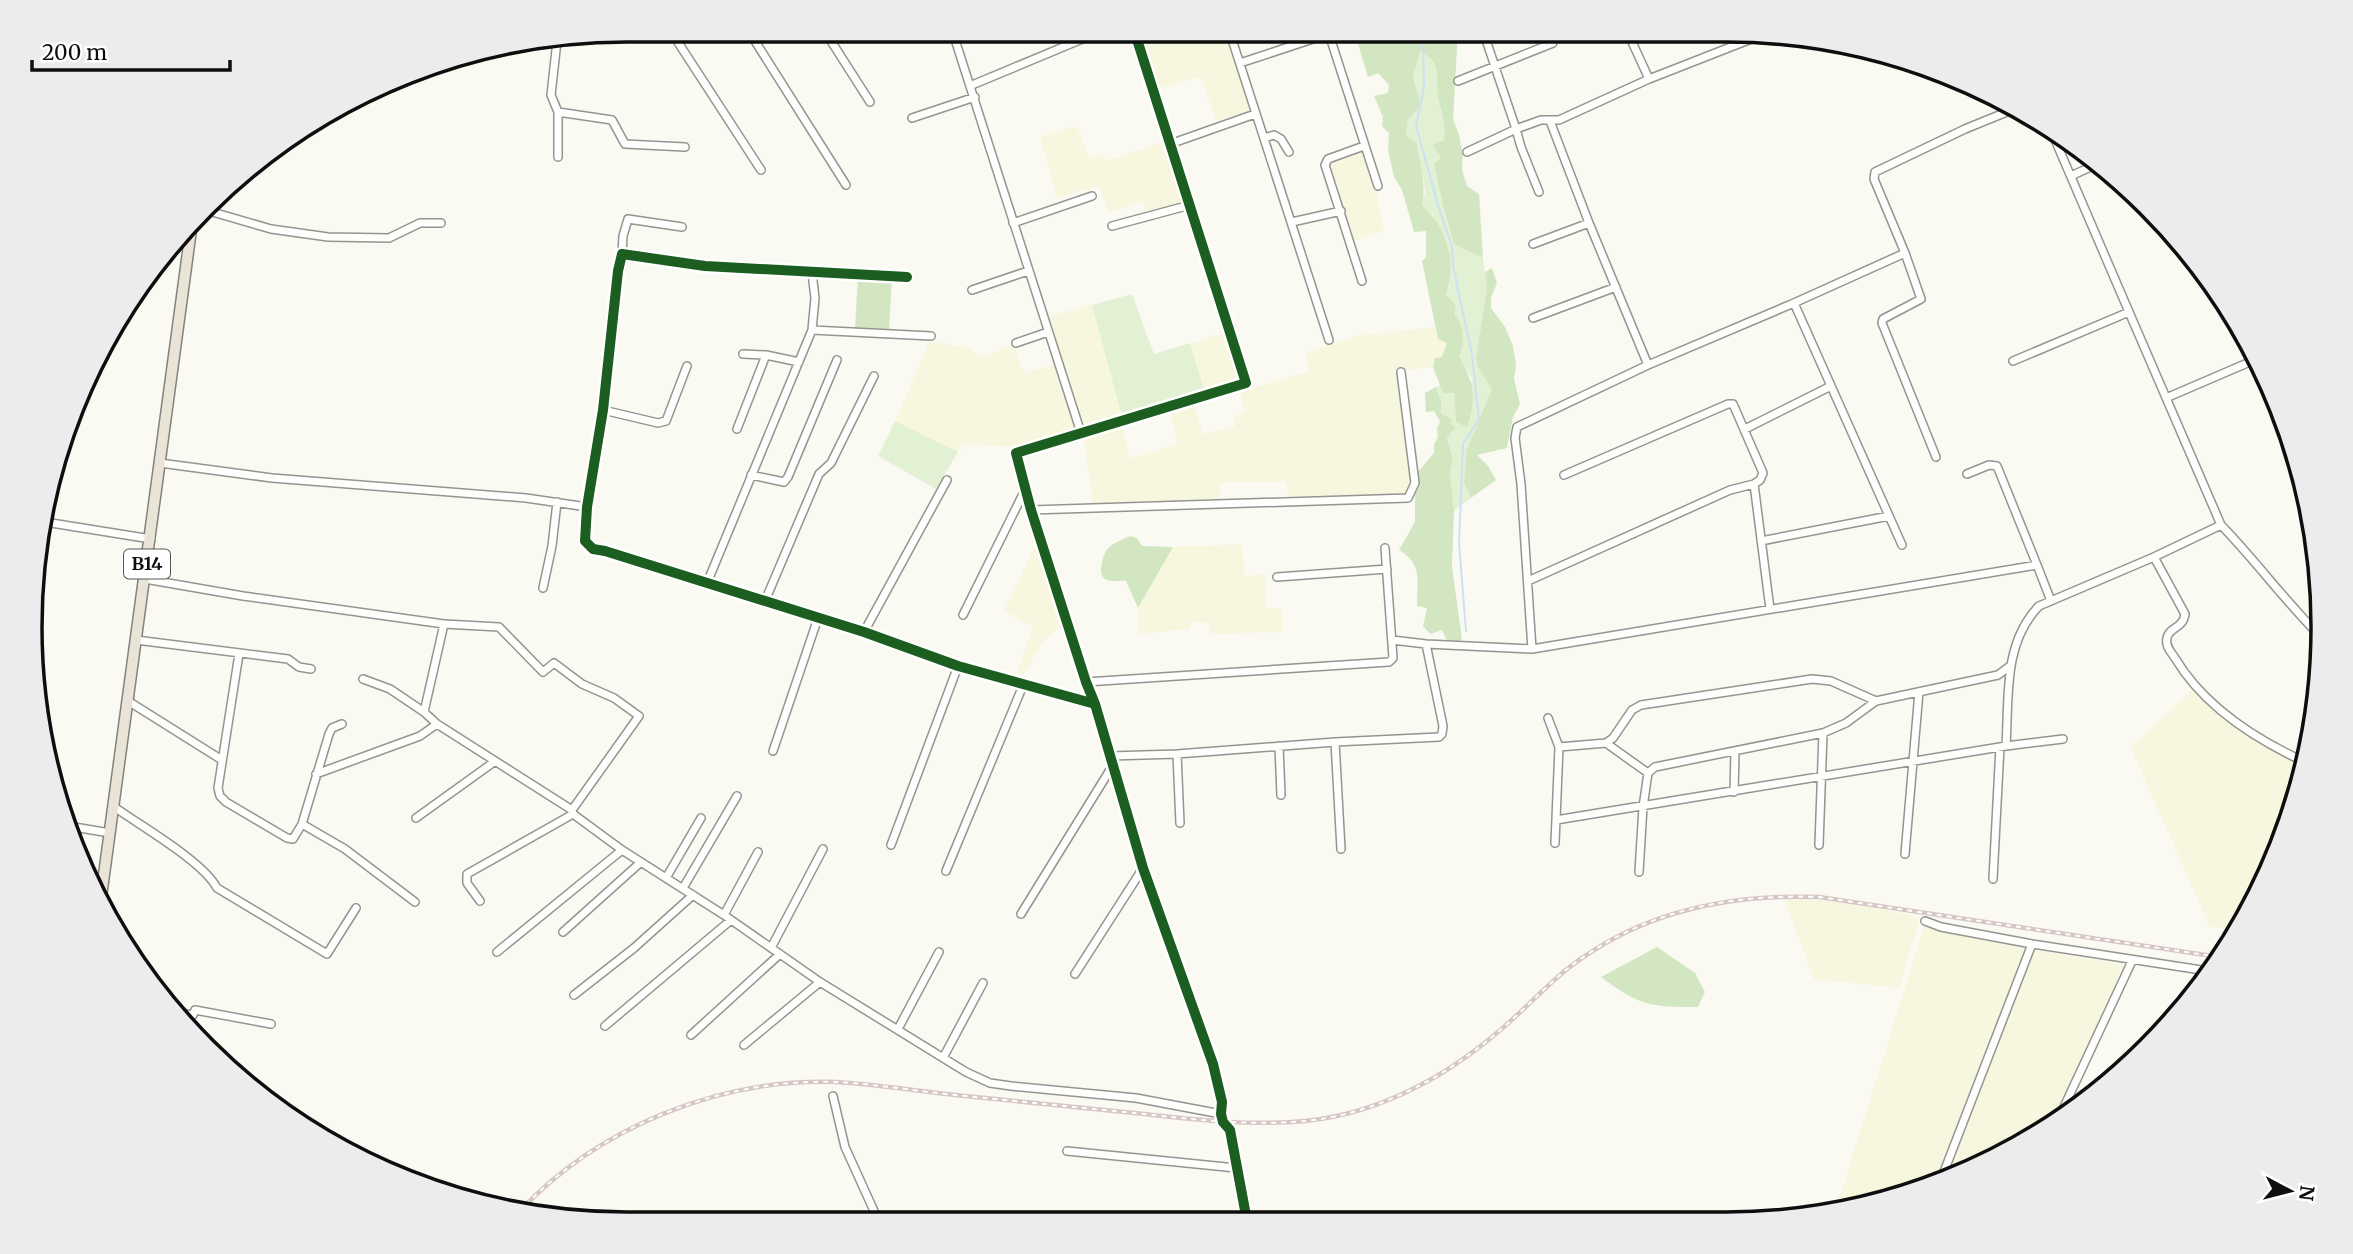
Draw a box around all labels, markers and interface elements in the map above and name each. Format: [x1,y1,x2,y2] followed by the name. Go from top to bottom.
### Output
[32,28,229,72] scale bar
[42,39,107,66] text: 200 m
[124,550,170,578] road number: B14
[2255,1156,2325,1226] north arrow
[2294,1184,2320,1202] text: N

